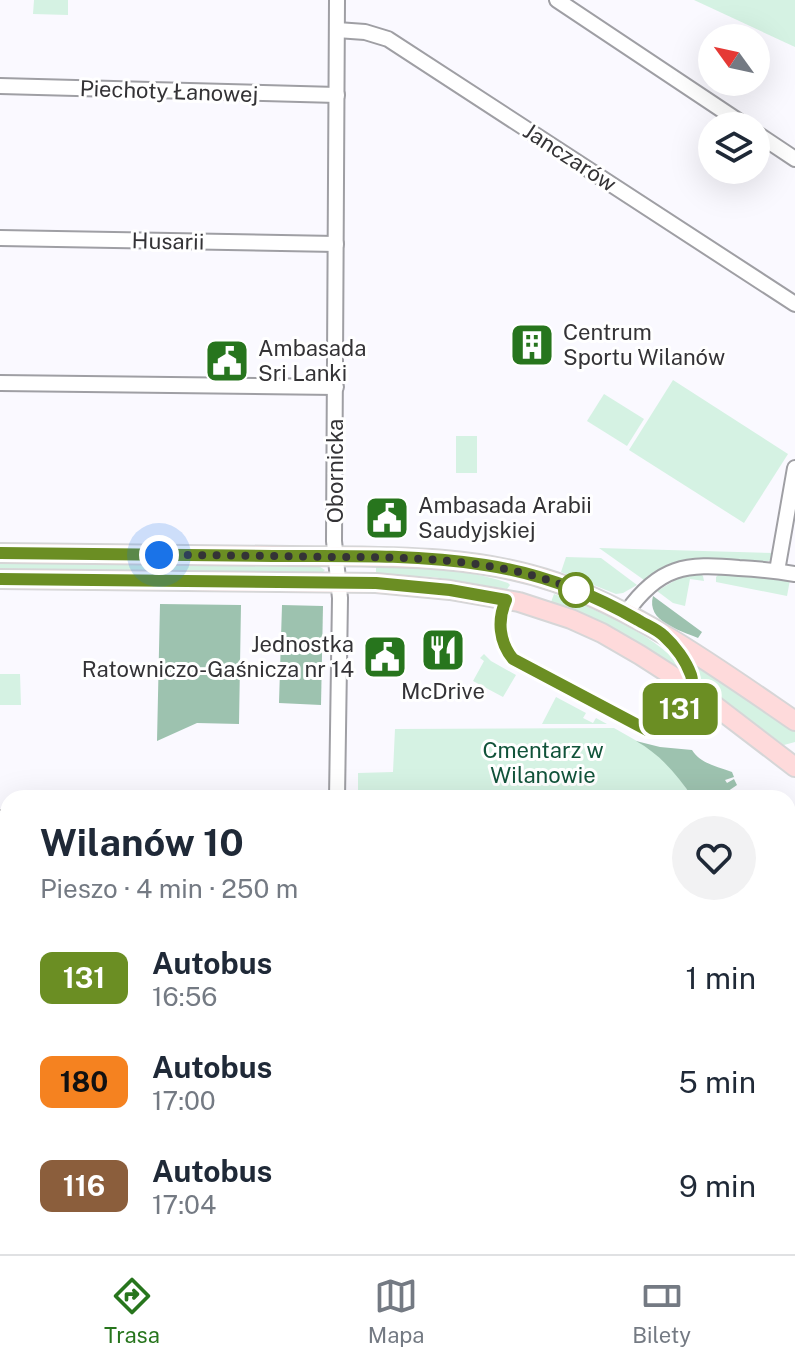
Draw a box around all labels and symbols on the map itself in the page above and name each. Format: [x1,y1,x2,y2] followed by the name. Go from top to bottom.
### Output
[698,24,770,96] north arrow
[79,75,259,107] street label: Piechoty Łanowej
[519,117,621,197] street label: Janczarów
[131,227,205,255] street label: Husarii
[563,319,725,370] place label: Centrum Sportu Wilanów
[508,321,556,369] building icon: Centrum Sportu Wilanów
[258,335,366,386] place label: Ambasada Sri Lanki
[203,337,251,385] public building icon: Ambasada Sri Lanki
[322,419,348,523] street label: Obornicka
[418,492,592,543] place label: Ambasada Arabii Saudyjskiej
[363,494,411,542] public building icon: Ambasada Arabii Saudyjskiej
[139,535,179,575] your location
[559,573,593,607] unlabelled marker
[419,626,467,674] restaurant icon: McDrive
[82,631,354,682] place label: Jednostka Ratowniczo-Gaśnicza nr 14
[361,633,409,681] public building icon: Jednostka Ratowniczo-Gaśnicza nr 14
[401,678,485,704] place label: McDrive
[634,683,726,735] line badge: 131
[482,737,604,788] park label: Cmentarz w Wilanowie

